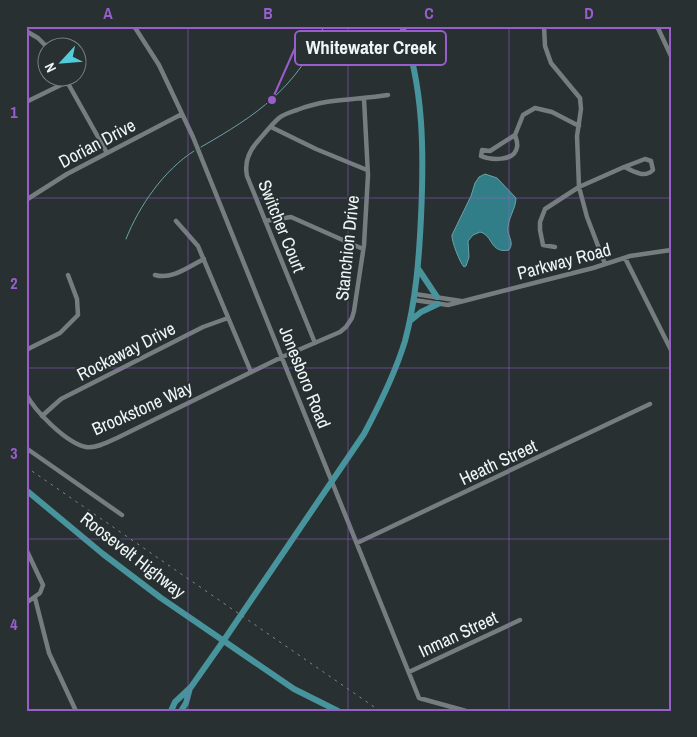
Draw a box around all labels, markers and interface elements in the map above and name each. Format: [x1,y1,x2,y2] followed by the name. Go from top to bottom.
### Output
[103,2,113,24] text: A
[263,2,273,24] text: B
[424,2,434,24] text: C
[584,2,594,24] text: D
[295,31,446,65] callout: Whitewater Creek
[306,34,437,60] text: Whitewater Creek
[38,38,88,88] north arrow
[40,60,60,75] text: N
[10,101,18,123] text: 1
[54,112,140,174] street label: Dorian Drive
[252,176,312,276] street label: Switcher Court
[329,194,365,302] street label: Stanchion Drive
[514,237,614,285] street label: Parkway Road
[10,272,18,294] text: 2
[72,315,180,387] street label: Rockaway Drive
[273,322,337,432] street label: Jonesboro Road
[88,374,197,441] street label: Brookstone Way
[455,433,541,491] street label: Heath Street
[10,442,18,464] text: 3
[75,506,191,604] street label: Roosevelt Highway
[414,605,502,663] street label: Inman Street
[10,613,18,635] text: 4

